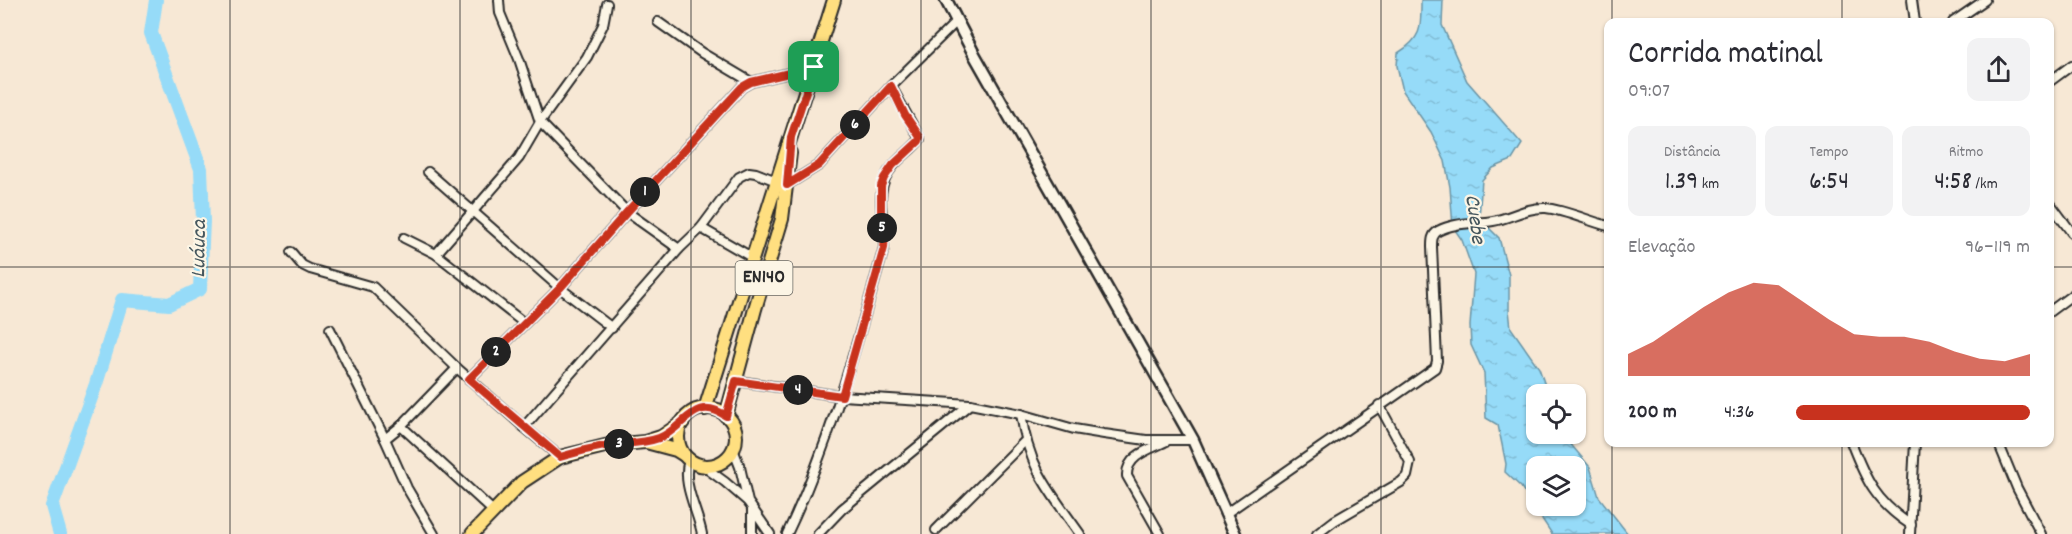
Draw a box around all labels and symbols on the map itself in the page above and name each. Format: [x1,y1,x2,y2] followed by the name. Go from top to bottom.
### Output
[788,41,839,92] pin
[840,110,870,140] pin: 6
[630,177,660,207] pin: 1
[1455,192,1493,247] water label: Cuebe
[867,213,897,243] pin: 5
[184,218,216,278] water label: Luáuca
[736,261,792,295] road number: EN140
[481,337,511,367] pin: 2
[783,375,813,405] pin: 4
[604,429,634,459] pin: 3

